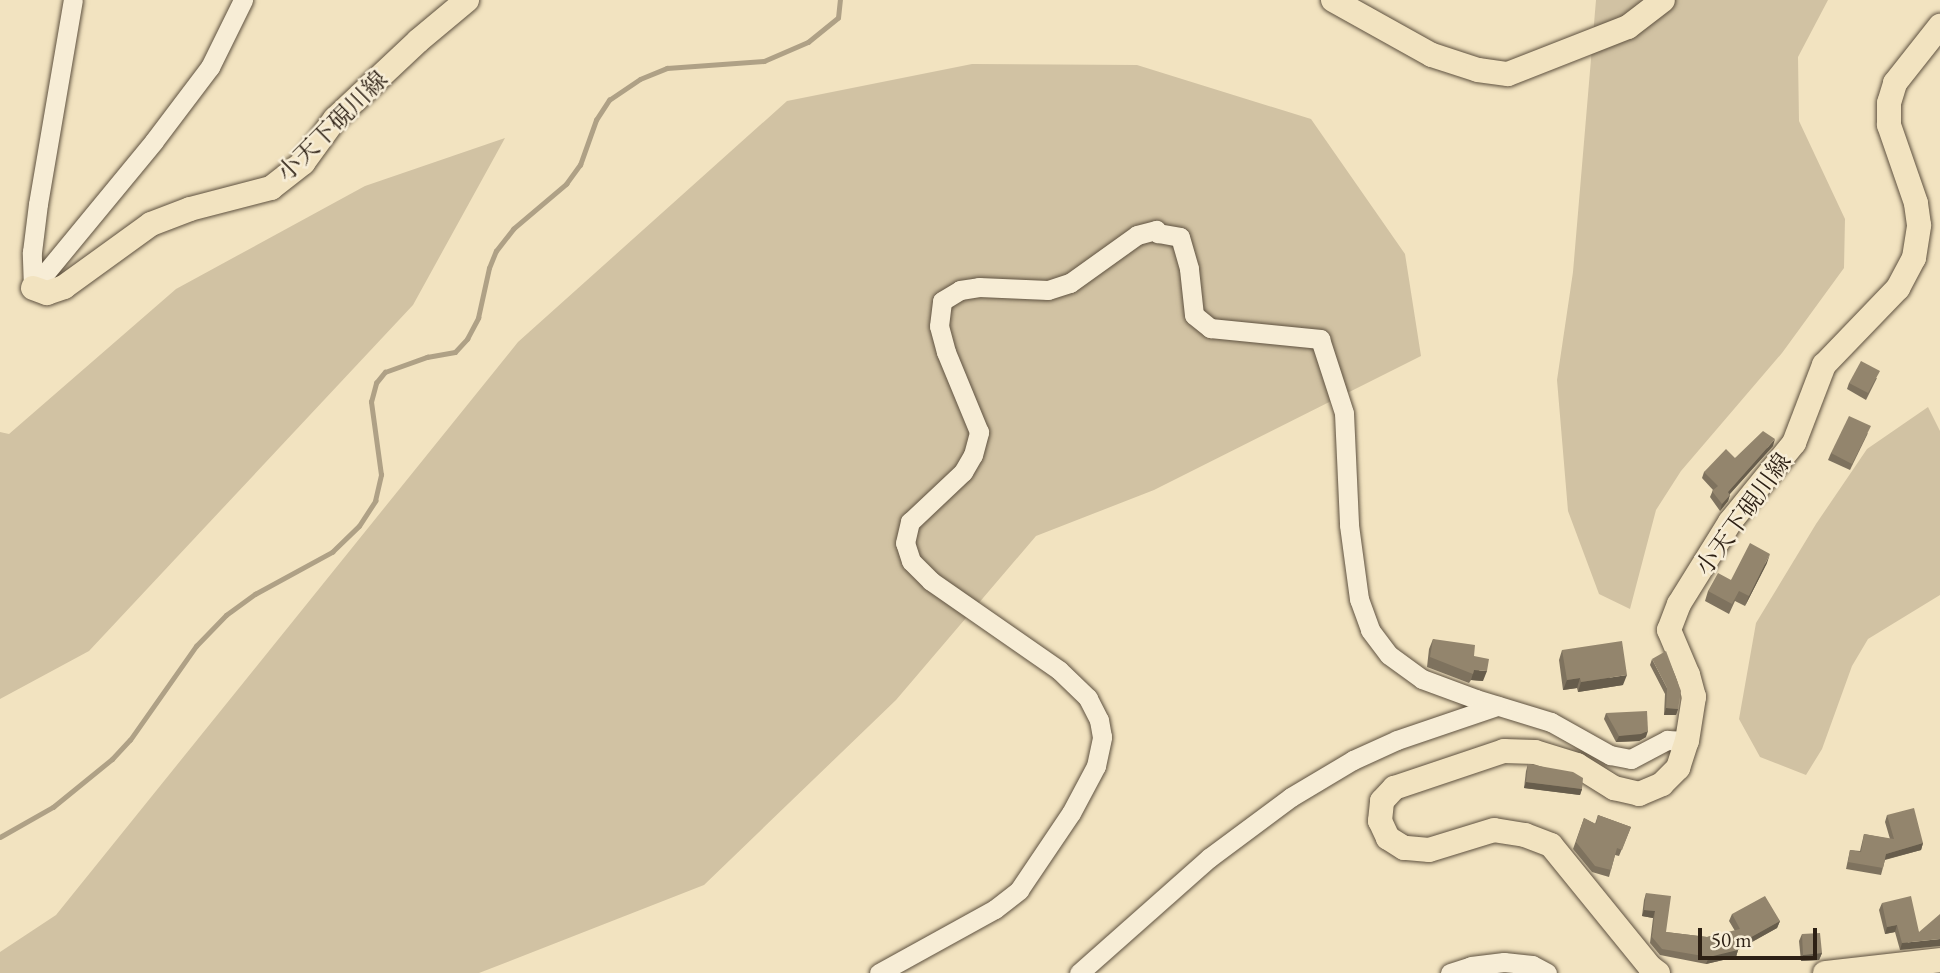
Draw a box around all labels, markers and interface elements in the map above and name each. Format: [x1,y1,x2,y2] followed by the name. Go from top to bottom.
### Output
[271,65,393,187] street label: 小天下硯川線
[1689,447,1797,581] street label: 小天下硯川線
[1702,914,1821,958] scale bar
[1711,926,1752,953] text: 50 m

